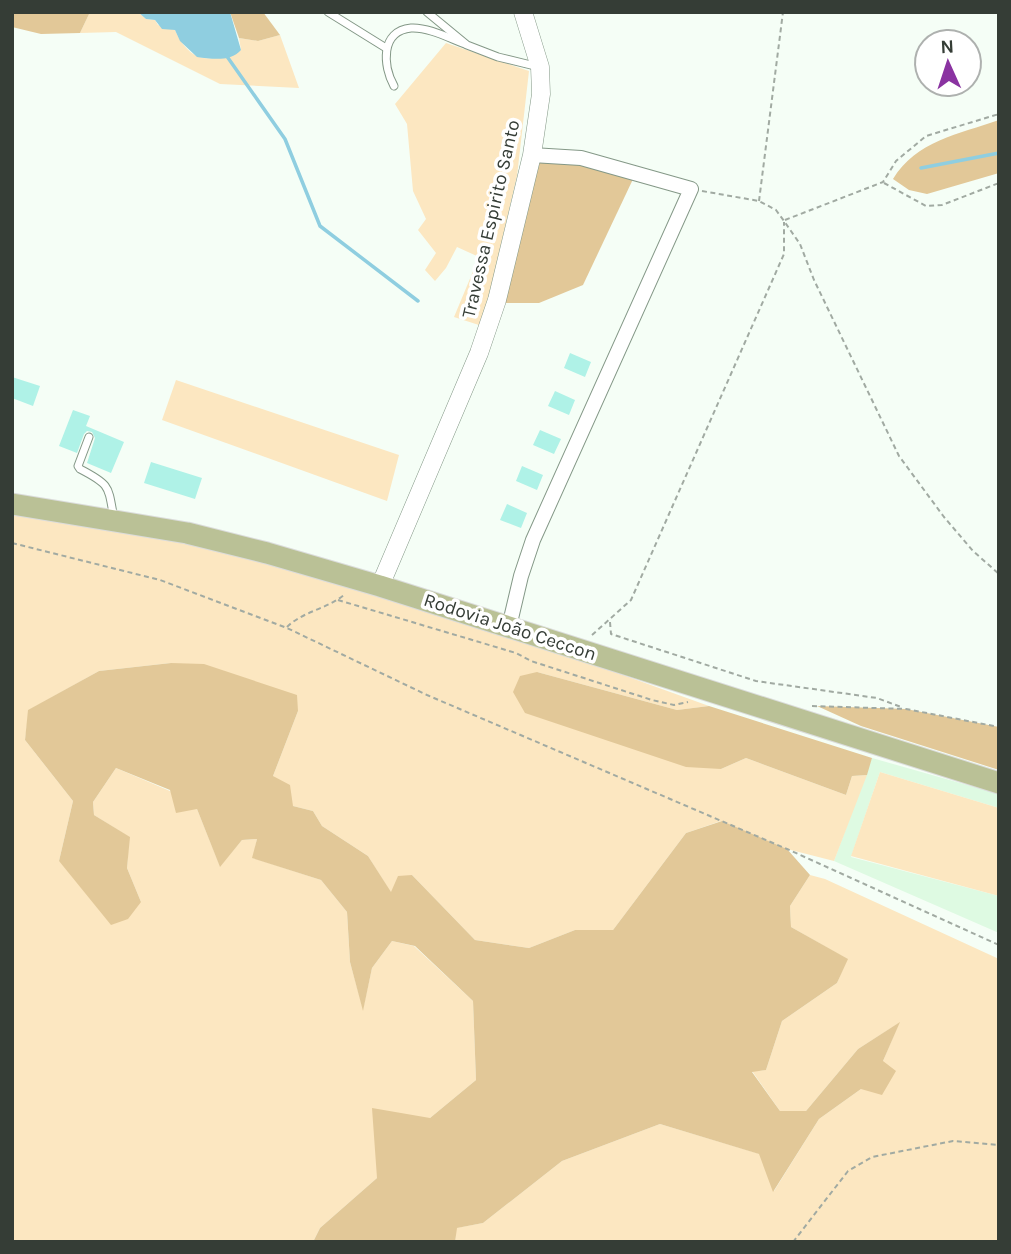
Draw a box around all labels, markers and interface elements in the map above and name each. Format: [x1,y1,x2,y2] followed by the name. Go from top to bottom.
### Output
[913,28,983,98] north arrow
[940,36,955,58] text: N
[457,118,525,320] street label: Travessa Espirito Santo
[421,589,599,665] street label: Rodovia João Ceccon

